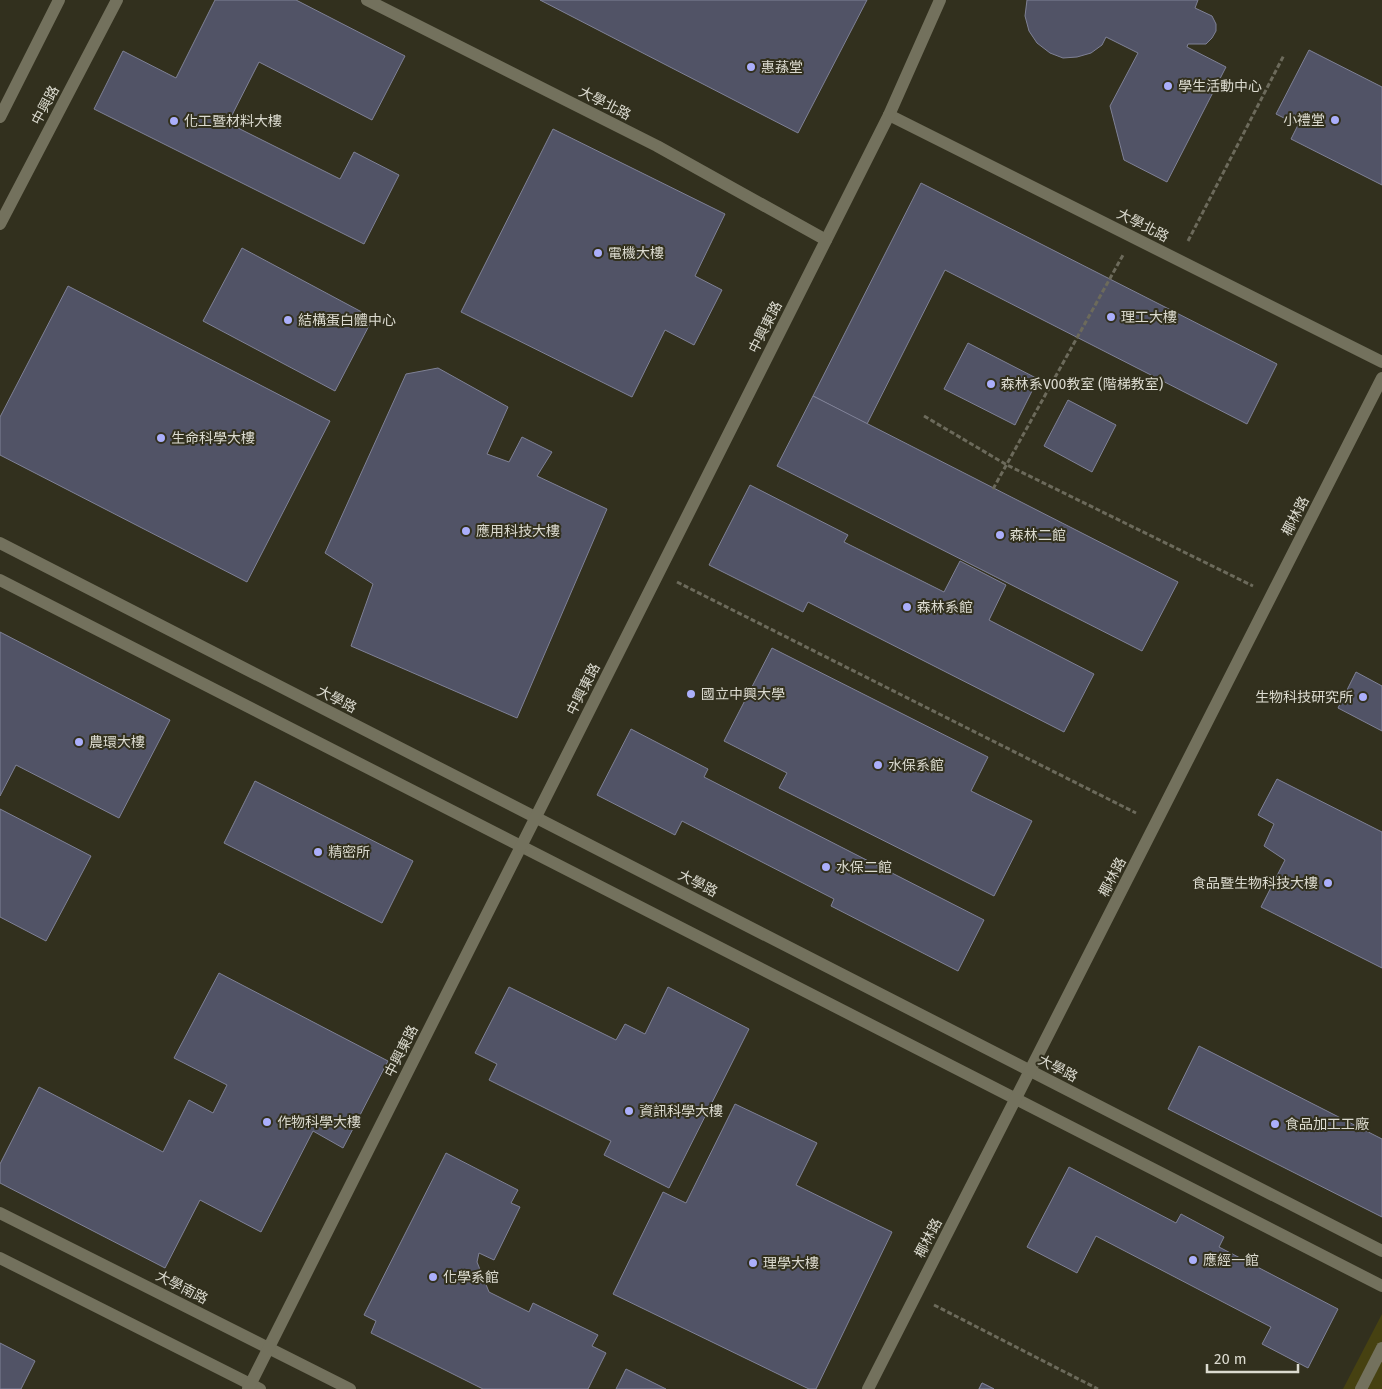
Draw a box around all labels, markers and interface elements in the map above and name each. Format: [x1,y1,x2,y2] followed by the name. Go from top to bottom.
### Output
[761,59,803,76] place label: 惠蓀堂
[745,61,757,73] marker: 惠蓀堂
[1178,78,1262,95] place label: 學生活動中心
[1162,80,1174,92] marker: 學生活動中心
[28,83,63,128] street label: 中興路
[576,83,634,124] street label: 大學北路
[1283,112,1325,129] place label: 小禮堂
[184,113,282,130] place label: 化工暨材料大樓
[1329,114,1341,126] marker: 小禮堂
[168,115,180,127] marker: 化工暨材料大樓
[1114,205,1172,246] street label: 大學北路
[608,245,664,262] place label: 電機大樓
[592,247,604,259] marker: 電機大樓
[745,298,786,356] street label: 中興東路
[1121,309,1177,326] place label: 理工大樓
[1105,311,1117,323] marker: 理工大樓
[298,312,396,329] place label: 結構蛋白體中心
[282,314,294,326] marker: 結構蛋白體中心
[1001,376,1163,393] place label: 森林系V00教室 (階梯教室)
[985,378,997,390] marker: 森林系V00教室 (階梯教室)
[171,430,255,447] place label: 生命科學大樓
[155,432,167,444] marker: 生命科學大樓
[1278,494,1313,539] street label: 椰林路
[476,523,560,540] place label: 應用科技大樓
[460,525,472,537] marker: 應用科技大樓
[1010,527,1066,544] place label: 森林二館
[994,529,1006,541] marker: 森林二館
[917,599,973,616] place label: 森林系館
[901,601,913,613] marker: 森林系館
[563,660,604,718] street label: 中興東路
[314,682,359,717] street label: 大學路
[701,686,785,703] place label: 國立中興大學
[685,688,697,700] marker: 國立中興大學
[1255,689,1353,706] place label: 生物科技研究所
[1357,691,1369,703] marker: 生物科技研究所
[89,734,145,751] place label: 農環大樓
[73,736,85,748] marker: 農環大樓
[888,757,944,774] place label: 水保系館
[872,759,884,771] marker: 水保系館
[328,844,370,861] place label: 精密所
[312,846,324,858] marker: 精密所
[1095,855,1130,900] street label: 椰林路
[836,859,892,876] place label: 水保二館
[820,861,832,873] marker: 水保二館
[675,866,720,901] street label: 大學路
[1192,875,1318,892] place label: 食品暨生物科技大樓
[1322,877,1334,889] marker: 食品暨生物科技大樓
[381,1022,422,1080] street label: 中興東路
[1035,1051,1080,1086] street label: 大學路
[639,1103,723,1120] place label: 資訊科學大樓
[623,1105,635,1117] marker: 資訊科學大樓
[277,1114,361,1131] place label: 作物科學大樓
[261,1116,273,1128] marker: 作物科學大樓
[1285,1116,1369,1133] place label: 食品加工工廠
[1269,1118,1281,1130] marker: 食品加工工廠
[911,1216,946,1261] street label: 椰林路
[1203,1252,1259,1269] place label: 應經一館
[1187,1254,1199,1266] marker: 應經一館
[763,1255,819,1272] place label: 理學大樓
[747,1257,759,1269] marker: 理學大樓
[153,1267,211,1308] street label: 大學南路
[443,1269,499,1286] place label: 化學系館
[427,1271,439,1283] marker: 化學系館
[1207,1342,1298,1374] scale bar
[1214,1350,1247,1368] text: 20 m

